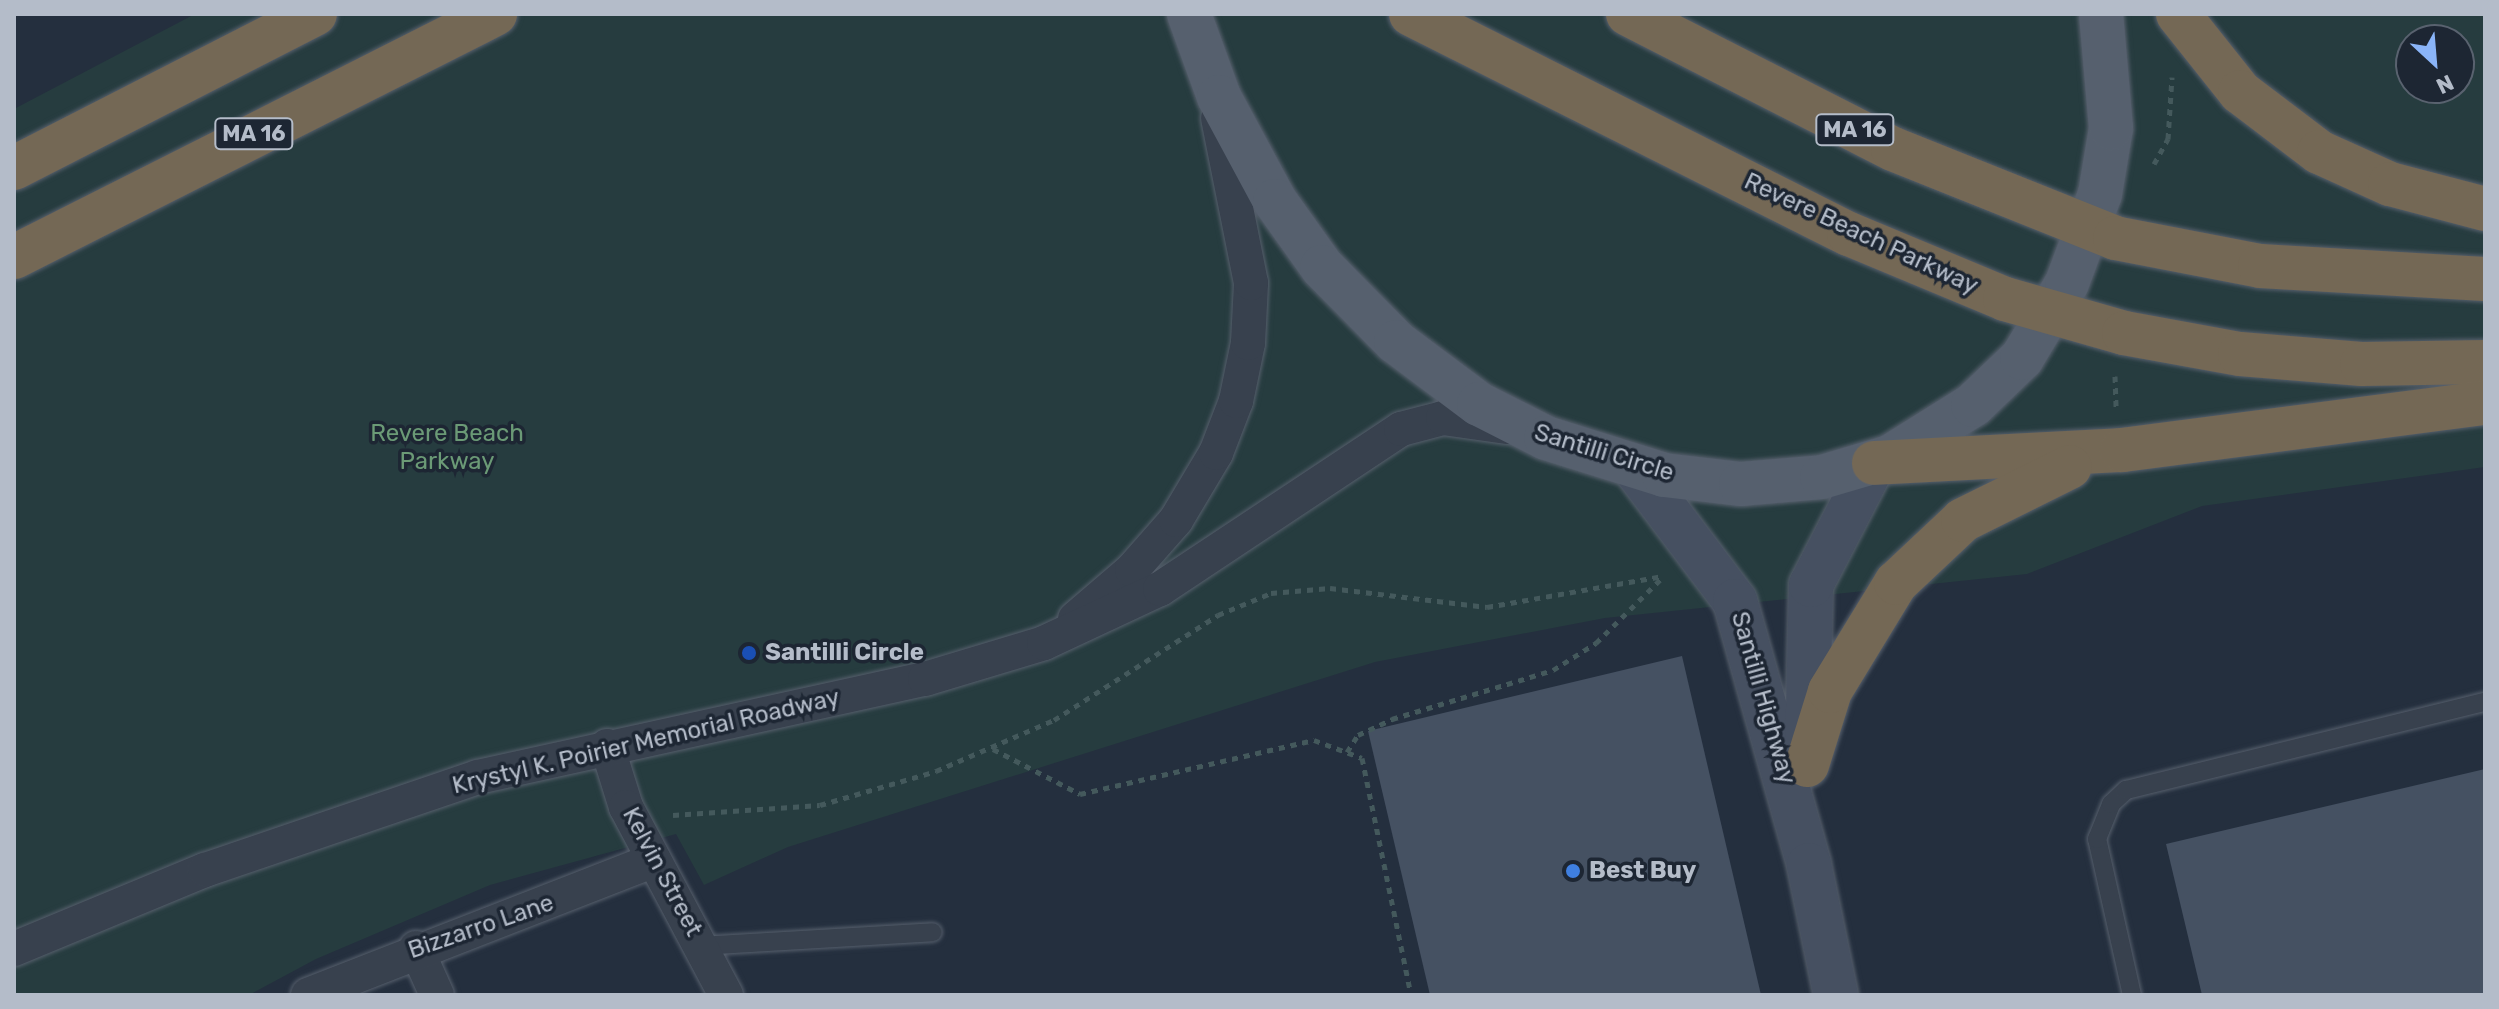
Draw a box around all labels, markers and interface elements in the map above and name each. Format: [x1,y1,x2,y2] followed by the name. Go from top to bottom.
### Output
[2395,24,2475,104] north arrow
[2432,69,2458,100] text: N
[1815,112,1895,148] road number: MA 16
[214,116,294,152] road number: MA 16
[1740,167,1982,301] street label: Revere Beach Parkway
[1531,418,1677,488] street label: Santilli Circle
[370,420,524,476] park label: Revere Beach Parkway
[1725,609,1801,787] street label: Santilli Highway
[765,639,924,667] place label: Santilli Circle
[740,644,758,662] marker: Santilli Circle
[449,683,843,801] street label: Krystyl K. Poirier Memorial Roadway
[616,803,708,941] street label: Kelvin Street
[1589,857,1696,885] place label: Best Buy
[1564,862,1582,880] marker: Best Buy
[404,889,558,965] street label: Bizzarro Lane

